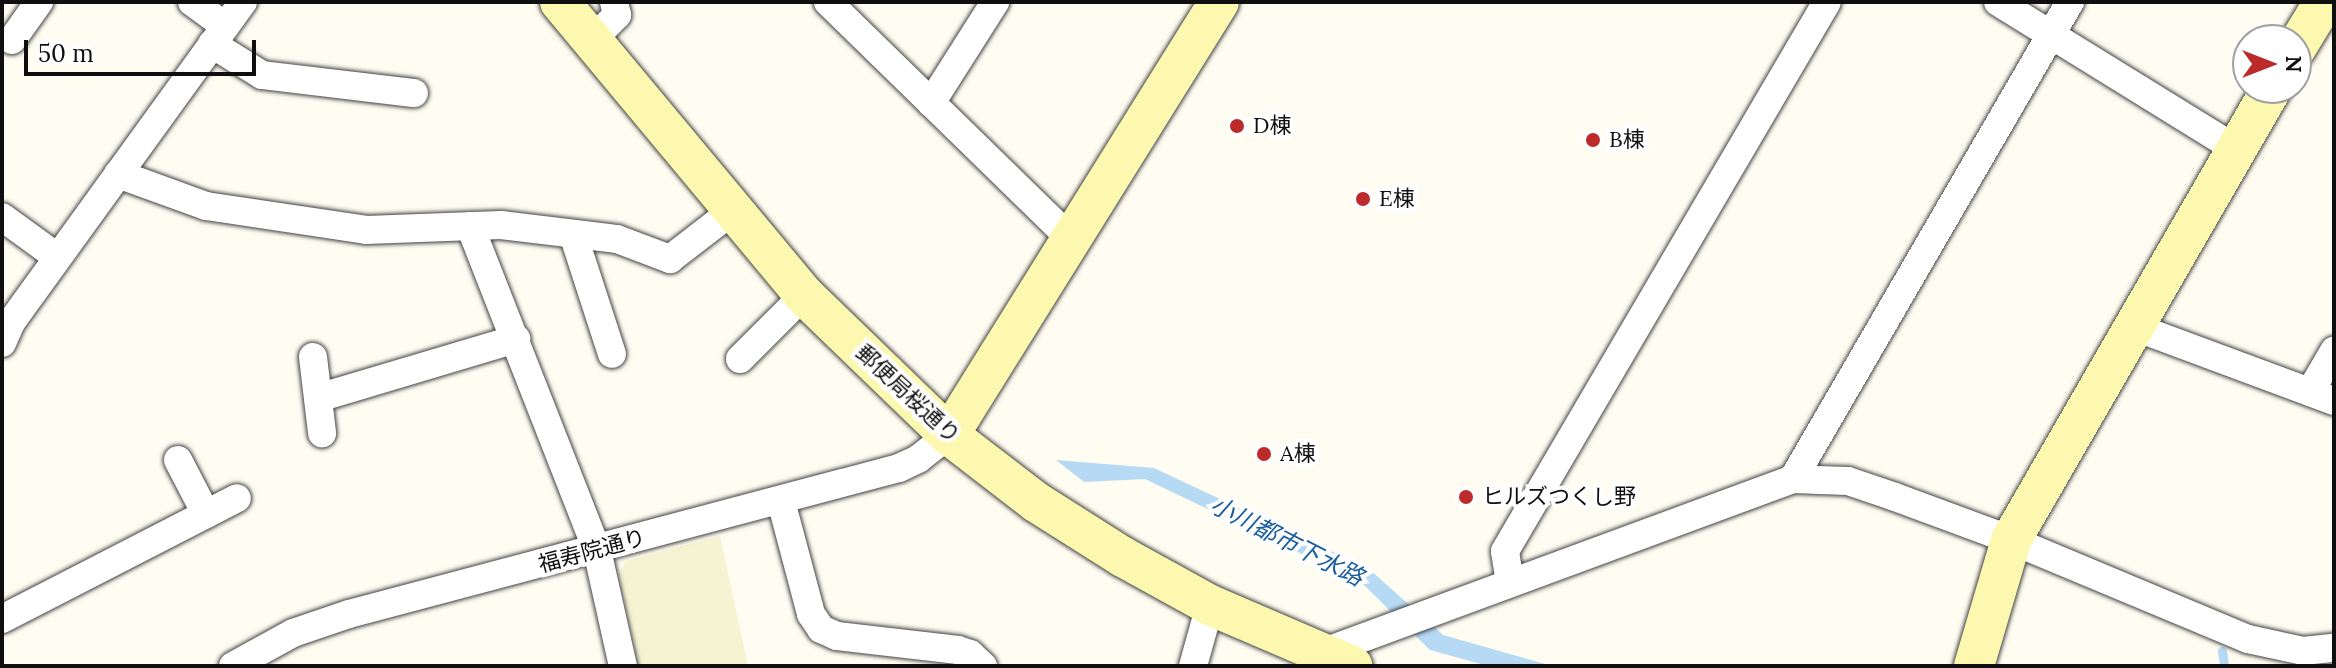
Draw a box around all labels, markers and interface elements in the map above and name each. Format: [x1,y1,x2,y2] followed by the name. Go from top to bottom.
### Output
[28,24,260,74] scale bar
[2232,24,2312,104] north arrow
[38,38,94,69] text: 50 m
[2280,55,2308,73] text: N
[1253,113,1291,139] place label: D棟
[1228,117,1246,135] marker: D棟
[1609,127,1645,153] place label: B棟
[1584,131,1602,149] marker: B棟
[1379,186,1415,212] place label: E棟
[1354,190,1372,208] marker: E棟
[851,339,965,449] street label: 郵便局桜通り
[1280,441,1316,467] place label: A棟
[1255,445,1273,463] marker: A棟
[1482,484,1636,510] place label: ヒルズつくし野
[1457,488,1475,506] marker: ヒルズつくし野
[1206,490,1368,592] water label: 小川都市下水路
[535,524,649,578] street label: 福寿院通り

